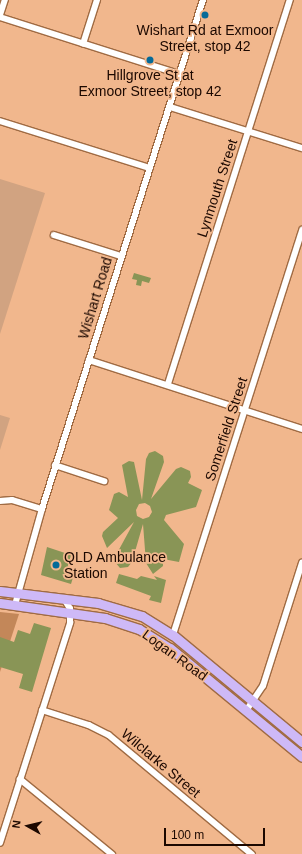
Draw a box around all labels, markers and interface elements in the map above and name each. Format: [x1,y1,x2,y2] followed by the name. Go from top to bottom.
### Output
[200,10,210,20] marker: Wishart Rd at Exmoor Street, stop 42
[137,22,273,54] place label: Wishart Rd at Exmoor Street, stop 42
[145,55,155,65] marker: Hillgrove St at Exmoor Street, stop 42
[78,67,222,100] place label: Hillgrove St at Exmoor Street, stop 42
[193,137,241,239] street label: Lynmouth Street
[75,255,115,341] street label: Wishart Road
[201,375,251,483] street label: Somerfield Street
[64,549,167,582] place label: QLD Ambulance Station
[51,560,61,570] marker: QLD Ambulance Station
[139,626,211,684] street label: Logan Road
[118,725,204,801] street label: Wilclarke Street
[8,806,48,846] north arrow
[10,820,23,829] text: N
[166,820,267,846] scale bar
[171,828,204,842] text: 100 m

